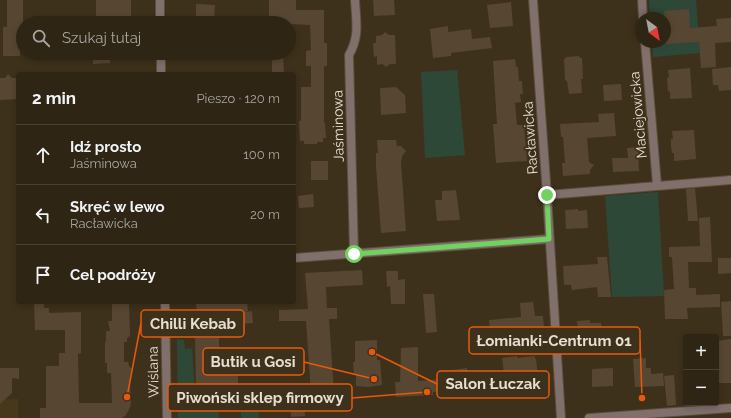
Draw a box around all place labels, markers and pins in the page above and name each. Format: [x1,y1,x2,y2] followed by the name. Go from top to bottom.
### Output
[141,310,244,337] callout: Chilli Kebab
[469,327,640,354] callout: Łomianki-Centrum 01
[203,348,304,375] callout: Butik u Gosi
[437,371,549,398] callout: Salon Łuczak
[168,384,352,411] callout: Piwoński sklep firmowy

